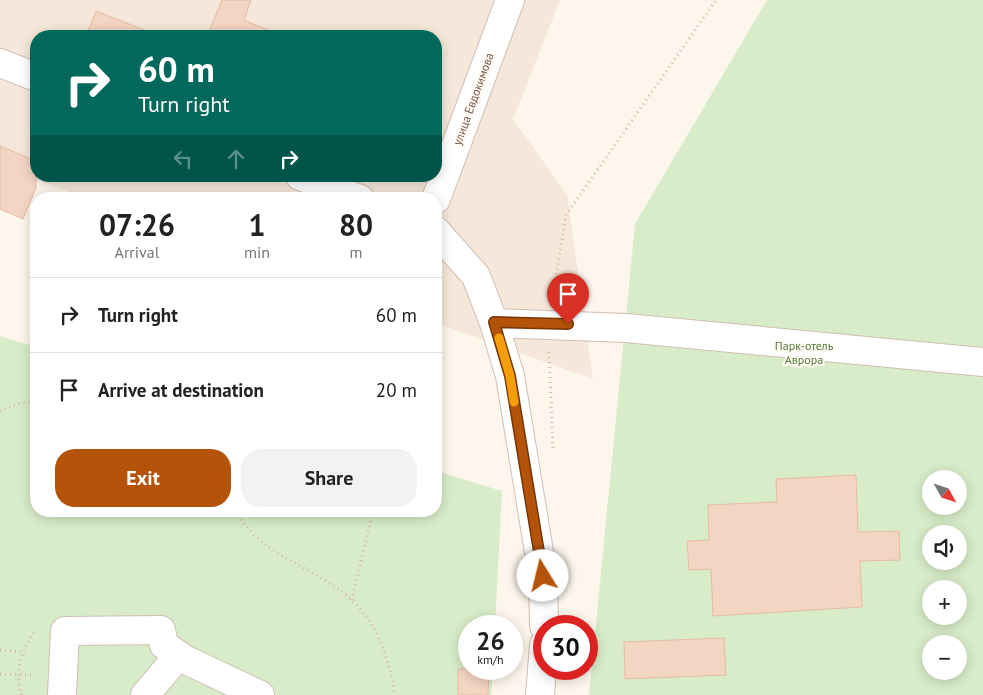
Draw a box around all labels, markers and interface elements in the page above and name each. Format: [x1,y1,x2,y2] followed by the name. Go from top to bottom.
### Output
[138,46,215,92] text: 60 m
[55,50,120,115] icon: right
[449,51,497,147] street label: улица Евдокимова
[138,90,230,118] text: Turn right
[169,145,197,173] icon: left
[222,145,250,173] icon: ahead
[275,145,303,173] icon: right
[99,205,175,244] text: 07:26
[249,205,266,244] text: 1
[339,205,373,244] text: 80
[115,242,159,262] text: Arrival
[244,242,270,262] text: min
[350,242,363,262] text: m
[547,273,589,324] pin
[554,280,582,308] icon: arrive
[55,301,83,329] icon: right
[98,303,178,327] text: Turn right
[376,303,417,327] text: 60 m
[775,338,834,367] park label: Парк-отель Аврора
[55,376,83,404] icon: arrive
[98,378,264,402] text: Arrive at destination
[376,378,417,402] text: 20 m
[55,449,231,507] button: Exit
[241,449,417,507] button: Share
[922,470,968,515] north arrow
[922,470,967,680] map controls
[922,525,967,570] button: sound
[516,549,568,601] position arrow
[922,580,967,625] button: +
[533,615,598,680] speed limit sign: 30
[476,625,505,657] text: 26
[922,635,967,680] button: −
[477,652,504,667] text: km/h

